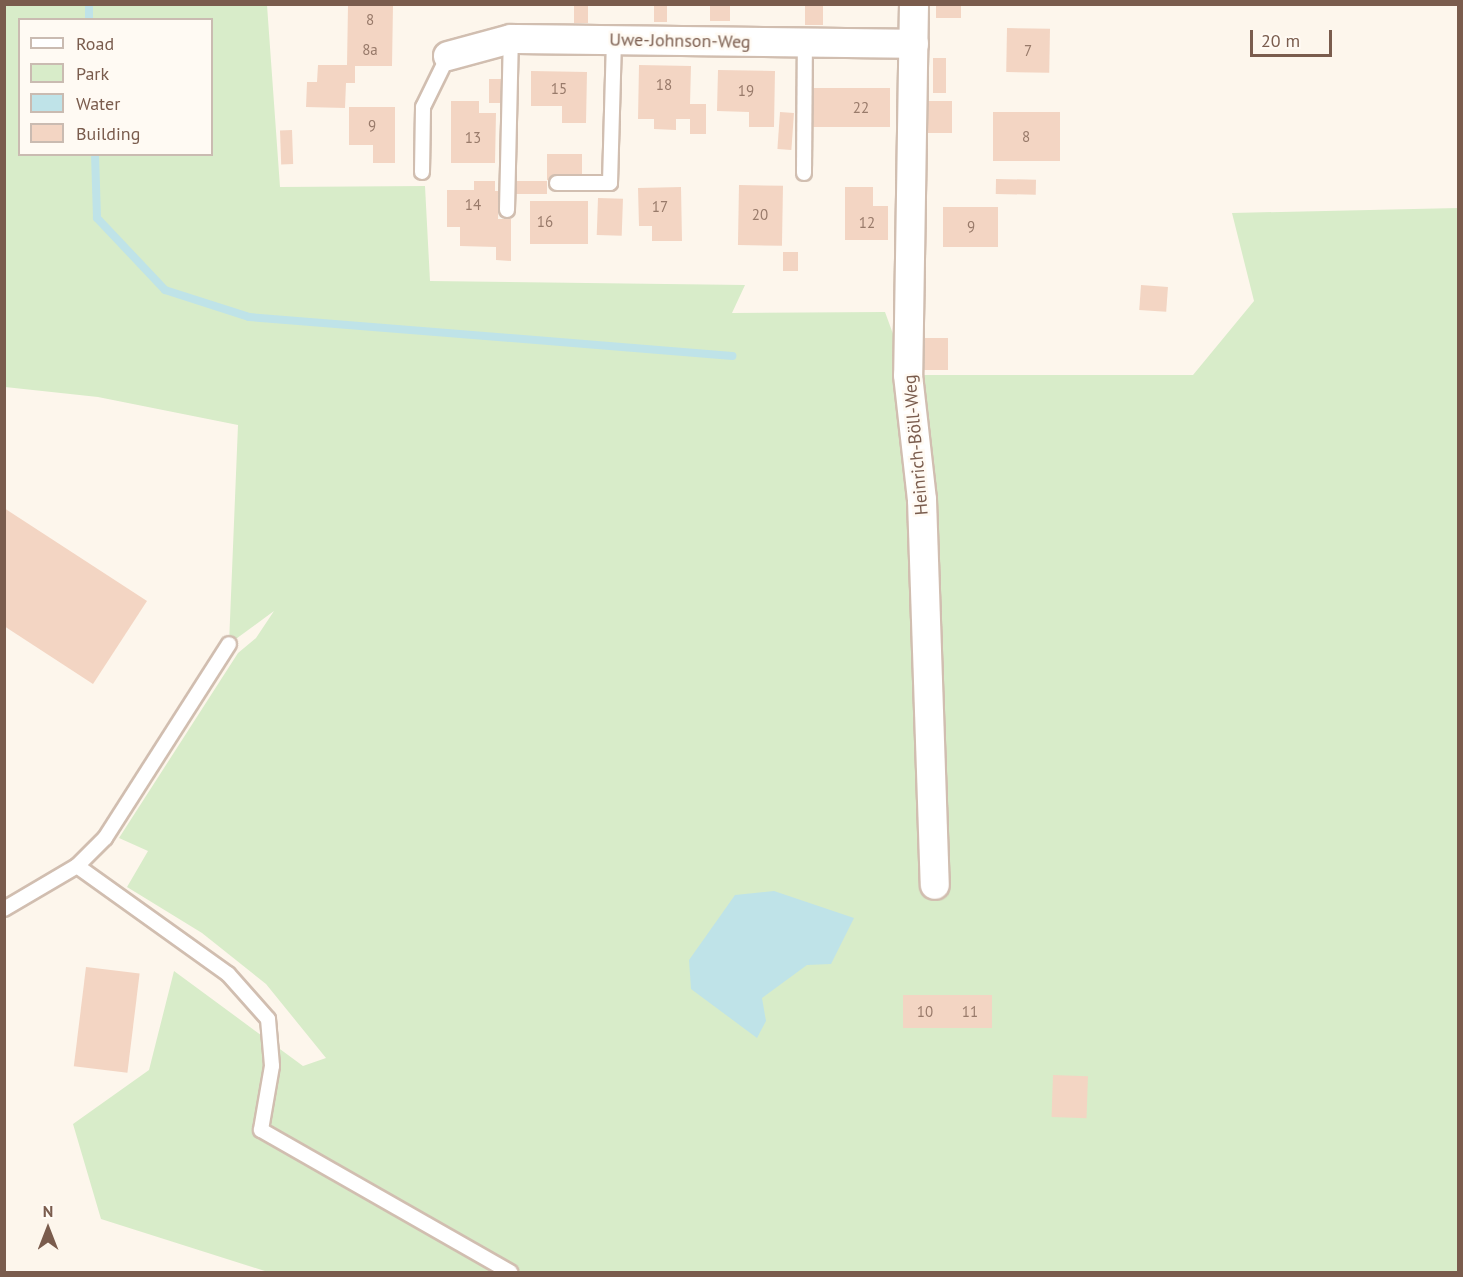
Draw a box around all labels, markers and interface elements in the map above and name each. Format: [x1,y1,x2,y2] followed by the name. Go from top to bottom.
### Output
[366,11,374,29] house number: 8
[18,18,213,156] legend
[1253,18,1336,56] scale bar
[609,29,751,53] street label: Uwe-Johnson-Weg
[1261,29,1300,52] text: 20 m
[76,32,114,55] text: Road
[362,41,378,59] house number: 8a
[1024,42,1032,60] house number: 7
[76,62,109,85] text: Park
[656,76,672,94] house number: 18
[551,80,567,98] house number: 15
[738,82,754,100] house number: 19
[76,92,120,115] text: Water
[853,99,869,117] house number: 22
[368,117,376,135] house number: 9
[76,122,140,145] text: Building
[1022,128,1030,146] house number: 8
[465,129,481,147] house number: 13
[465,196,481,214] house number: 14
[652,198,668,216] house number: 17
[752,206,768,224] house number: 20
[537,213,553,231] house number: 16
[859,214,875,232] house number: 12
[967,218,975,236] house number: 9
[899,374,933,516] street label: Heinrich-Böll-Weg
[917,1003,933,1021] house number: 10
[962,1003,978,1021] house number: 11
[18,1199,78,1259] north arrow
[43,1201,53,1221] text: N

